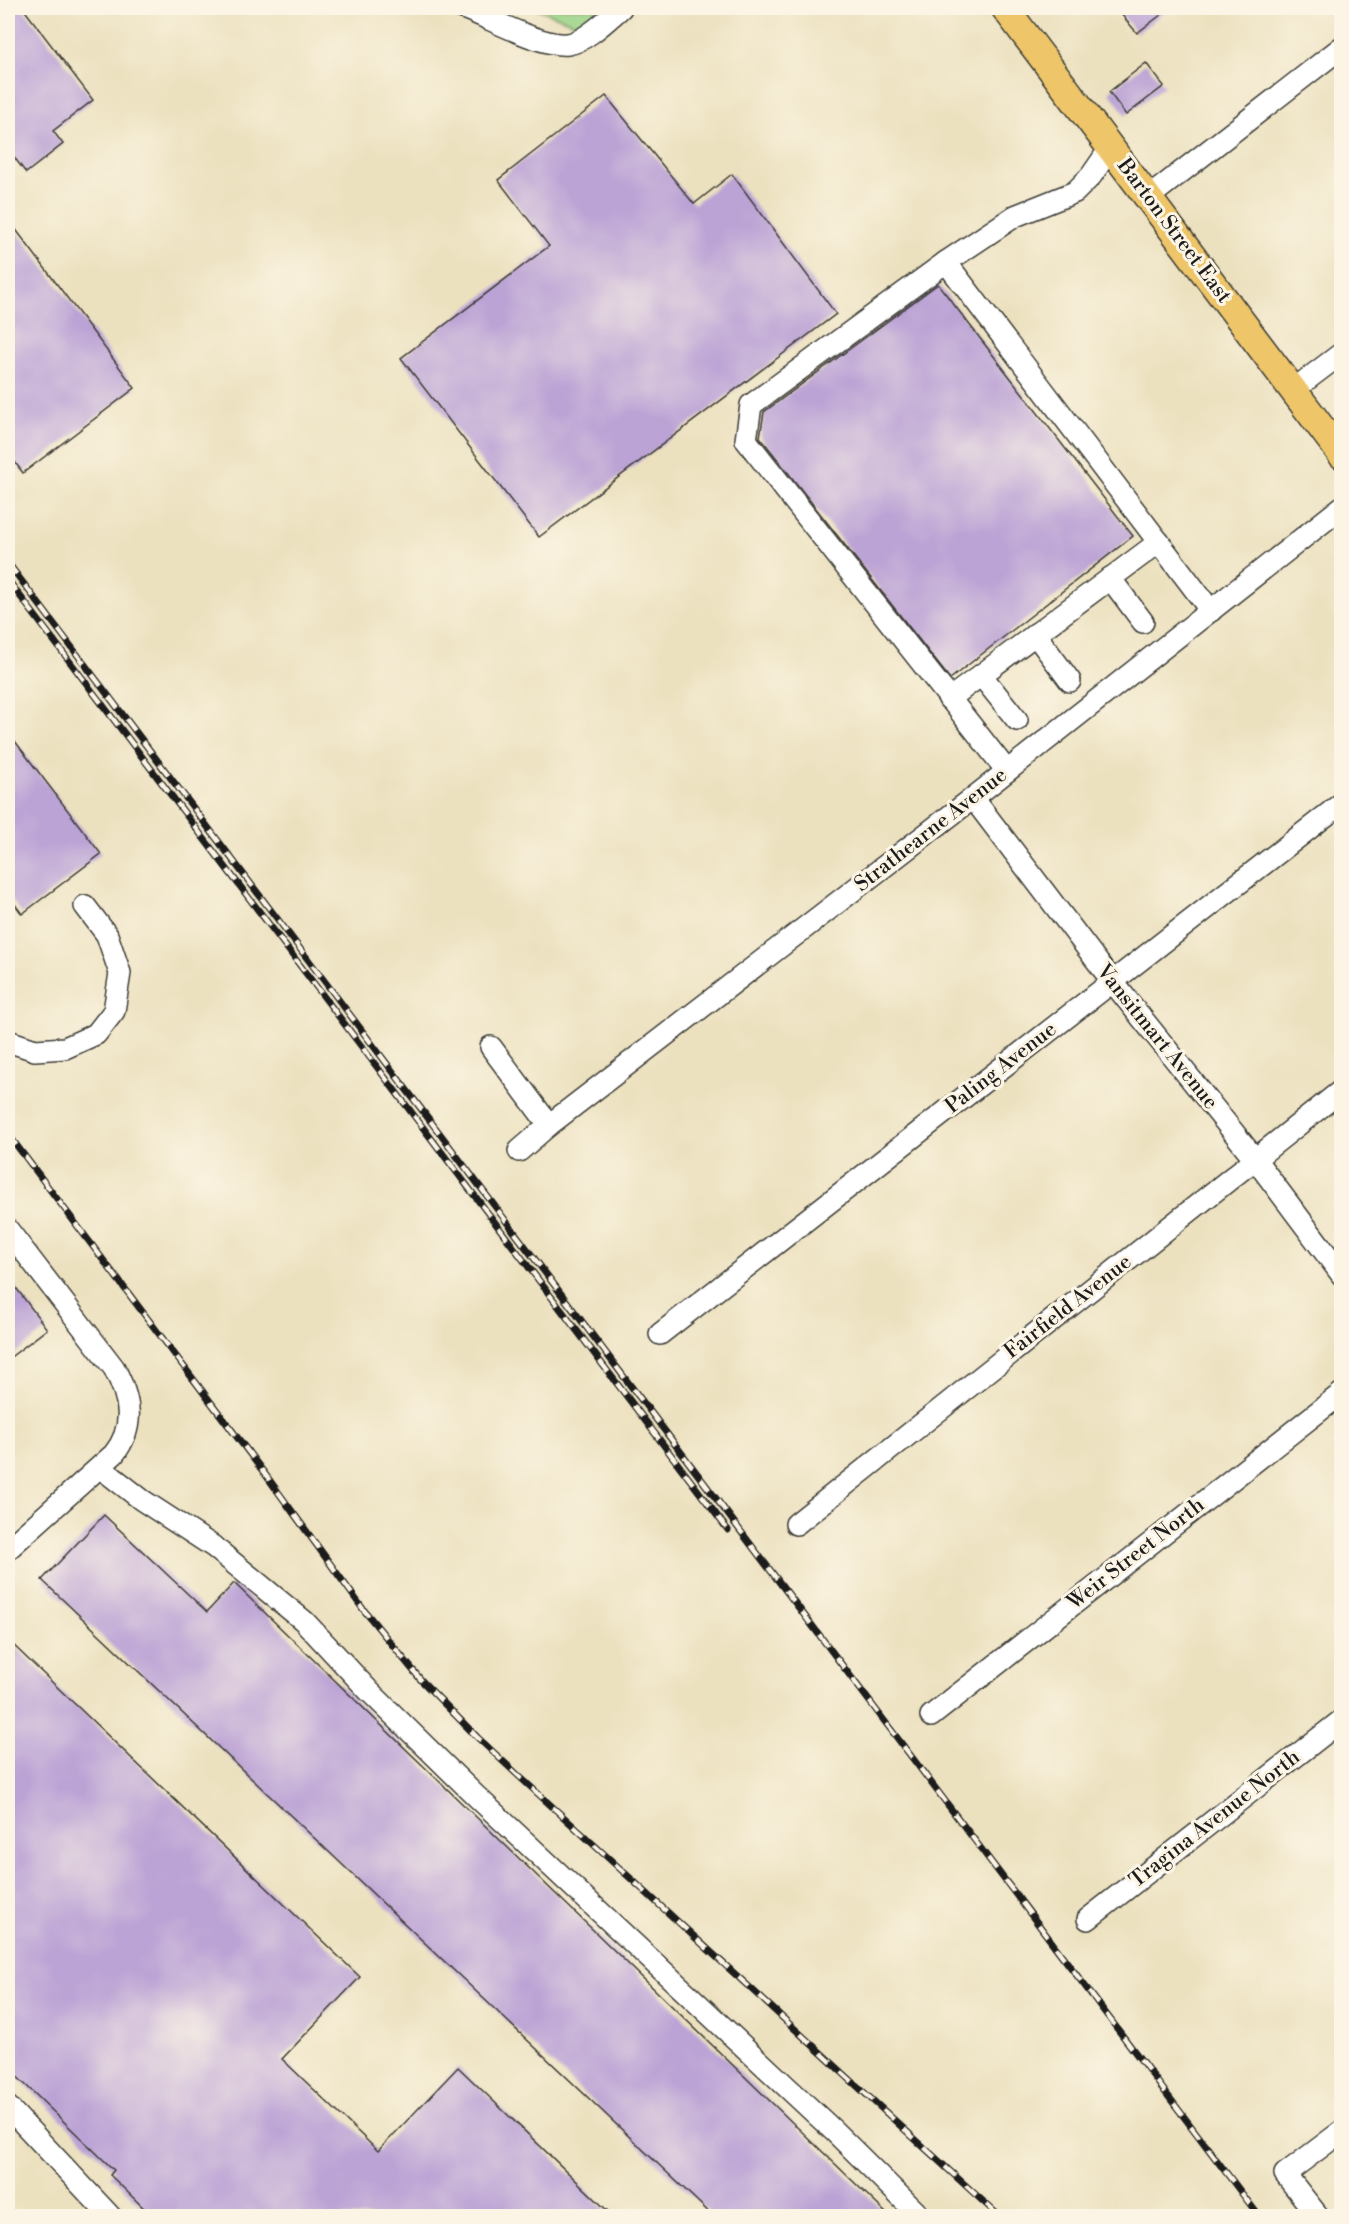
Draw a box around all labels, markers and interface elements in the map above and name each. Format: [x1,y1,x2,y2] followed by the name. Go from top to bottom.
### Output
[1111,153,1237,309] street label: Barton Street East
[849,762,1013,898] street label: Strathearne Avenue
[1090,958,1224,1115] street label: Vansitmart Avenue
[940,1017,1062,1119] street label: Paling Avenue
[999,1249,1137,1365] street label: Fairfield Avenue
[1061,1492,1210,1616] street label: Weir Street North
[1125,1744,1306,1894] street label: Tragina Avenue North

